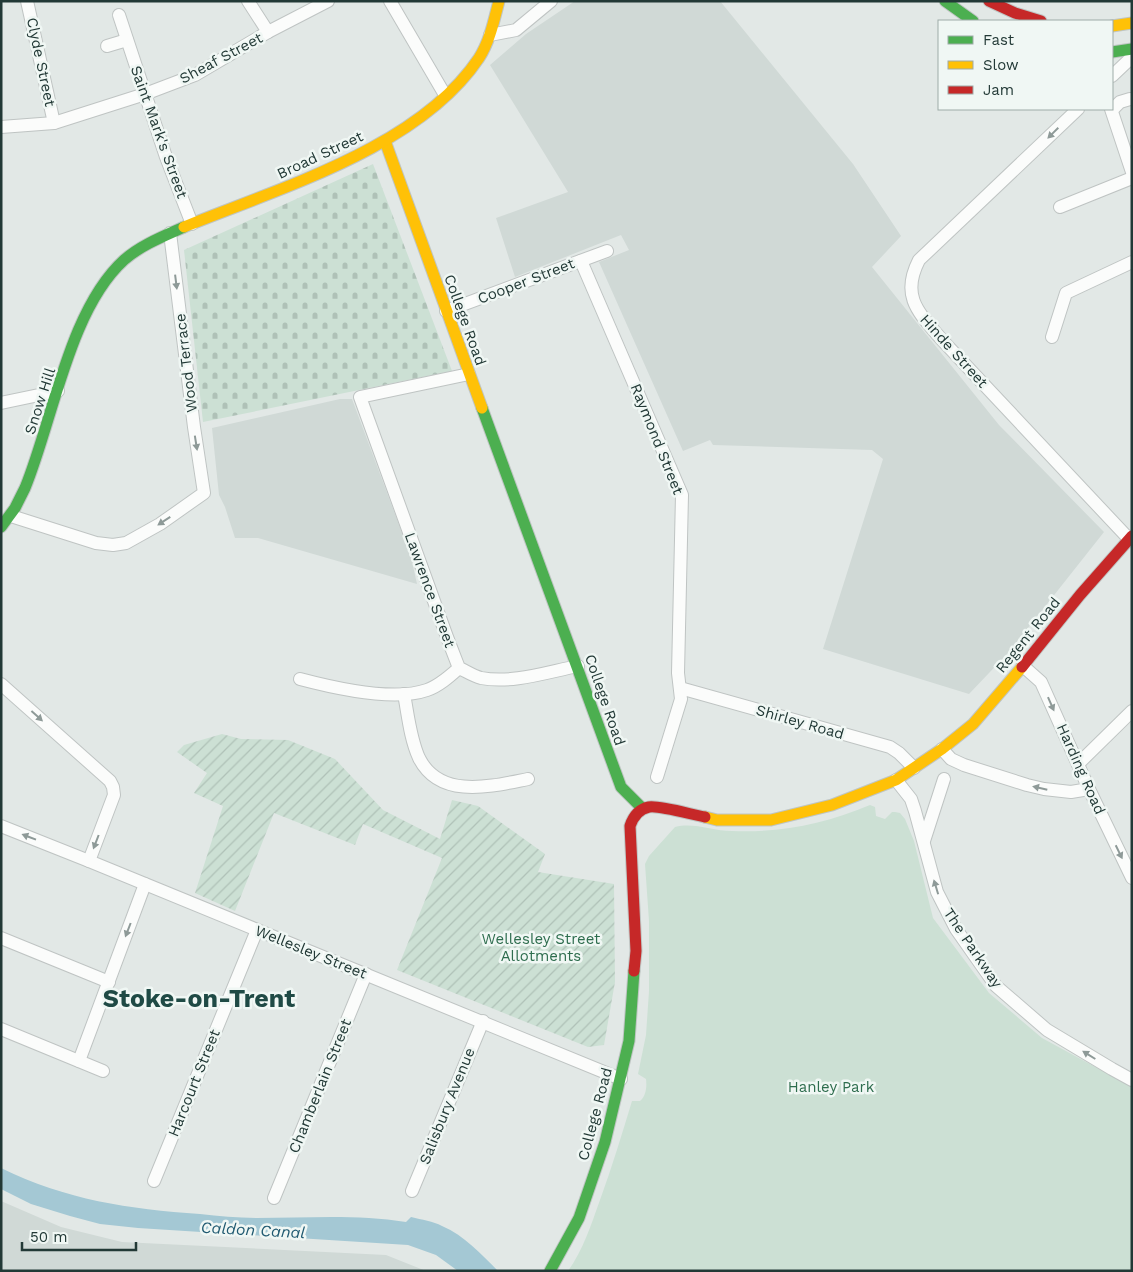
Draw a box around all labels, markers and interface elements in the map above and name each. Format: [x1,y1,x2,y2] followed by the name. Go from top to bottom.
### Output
[23,16,59,109] street label: Clyde Street
[938,20,1113,110] legend
[176,28,266,87] street label: Sheaf Street
[983,31,1015,49] text: Fast
[983,56,1019,74] text: Slow
[127,63,192,201] street label: Saint Mark's Street
[983,81,1014,99] text: Jam
[274,127,367,183] street label: Broad Street
[1047,127,1059,139] one-way arrow
[475,254,578,308] street label: Cooper Street
[440,272,490,368] street label: College Road
[172,274,180,290] one-way arrow
[916,311,992,392] street label: Hinde Street
[171,312,201,414] street label: Wood Terrace
[21,365,59,437] street label: Snow Hill
[627,381,688,498] street label: Raymond Street
[193,435,201,451] one-way arrow
[158,516,171,526] one-way arrow
[401,530,459,651] street label: Lawrence Street
[992,594,1064,676] street label: Regent Road
[581,652,629,748] street label: College Road
[1047,697,1056,712] one-way arrow
[754,701,846,743] street label: Shirley Road
[31,710,43,722] one-way arrow
[1053,721,1109,817] street label: Harding Road
[1033,784,1048,792] one-way arrow
[21,833,36,840] one-way arrow
[92,835,100,850] one-way arrow
[1115,845,1123,859] one-way arrow
[932,880,940,895] one-way arrow
[940,905,1006,991] street label: The Parkway
[253,921,370,983] street label: Wellesley Street
[124,922,131,937] one-way arrow
[482,930,601,965] park label: Wellesley Street Allotments
[103,984,295,1013] district label: Stoke-on-Trent
[285,1016,355,1156] street label: Chamberlain Street
[164,1026,224,1139] street label: Harcourt Street
[415,1045,479,1167] street label: Salisbury Avenue
[1083,1051,1096,1060] one-way arrow
[574,1066,616,1162] street label: College Road
[788,1078,875,1096] park label: Hanley Park
[200,1218,306,1242] water label: Caldon Canal
[22,1220,136,1252] scale bar
[30,1228,67,1246] text: 50 m

